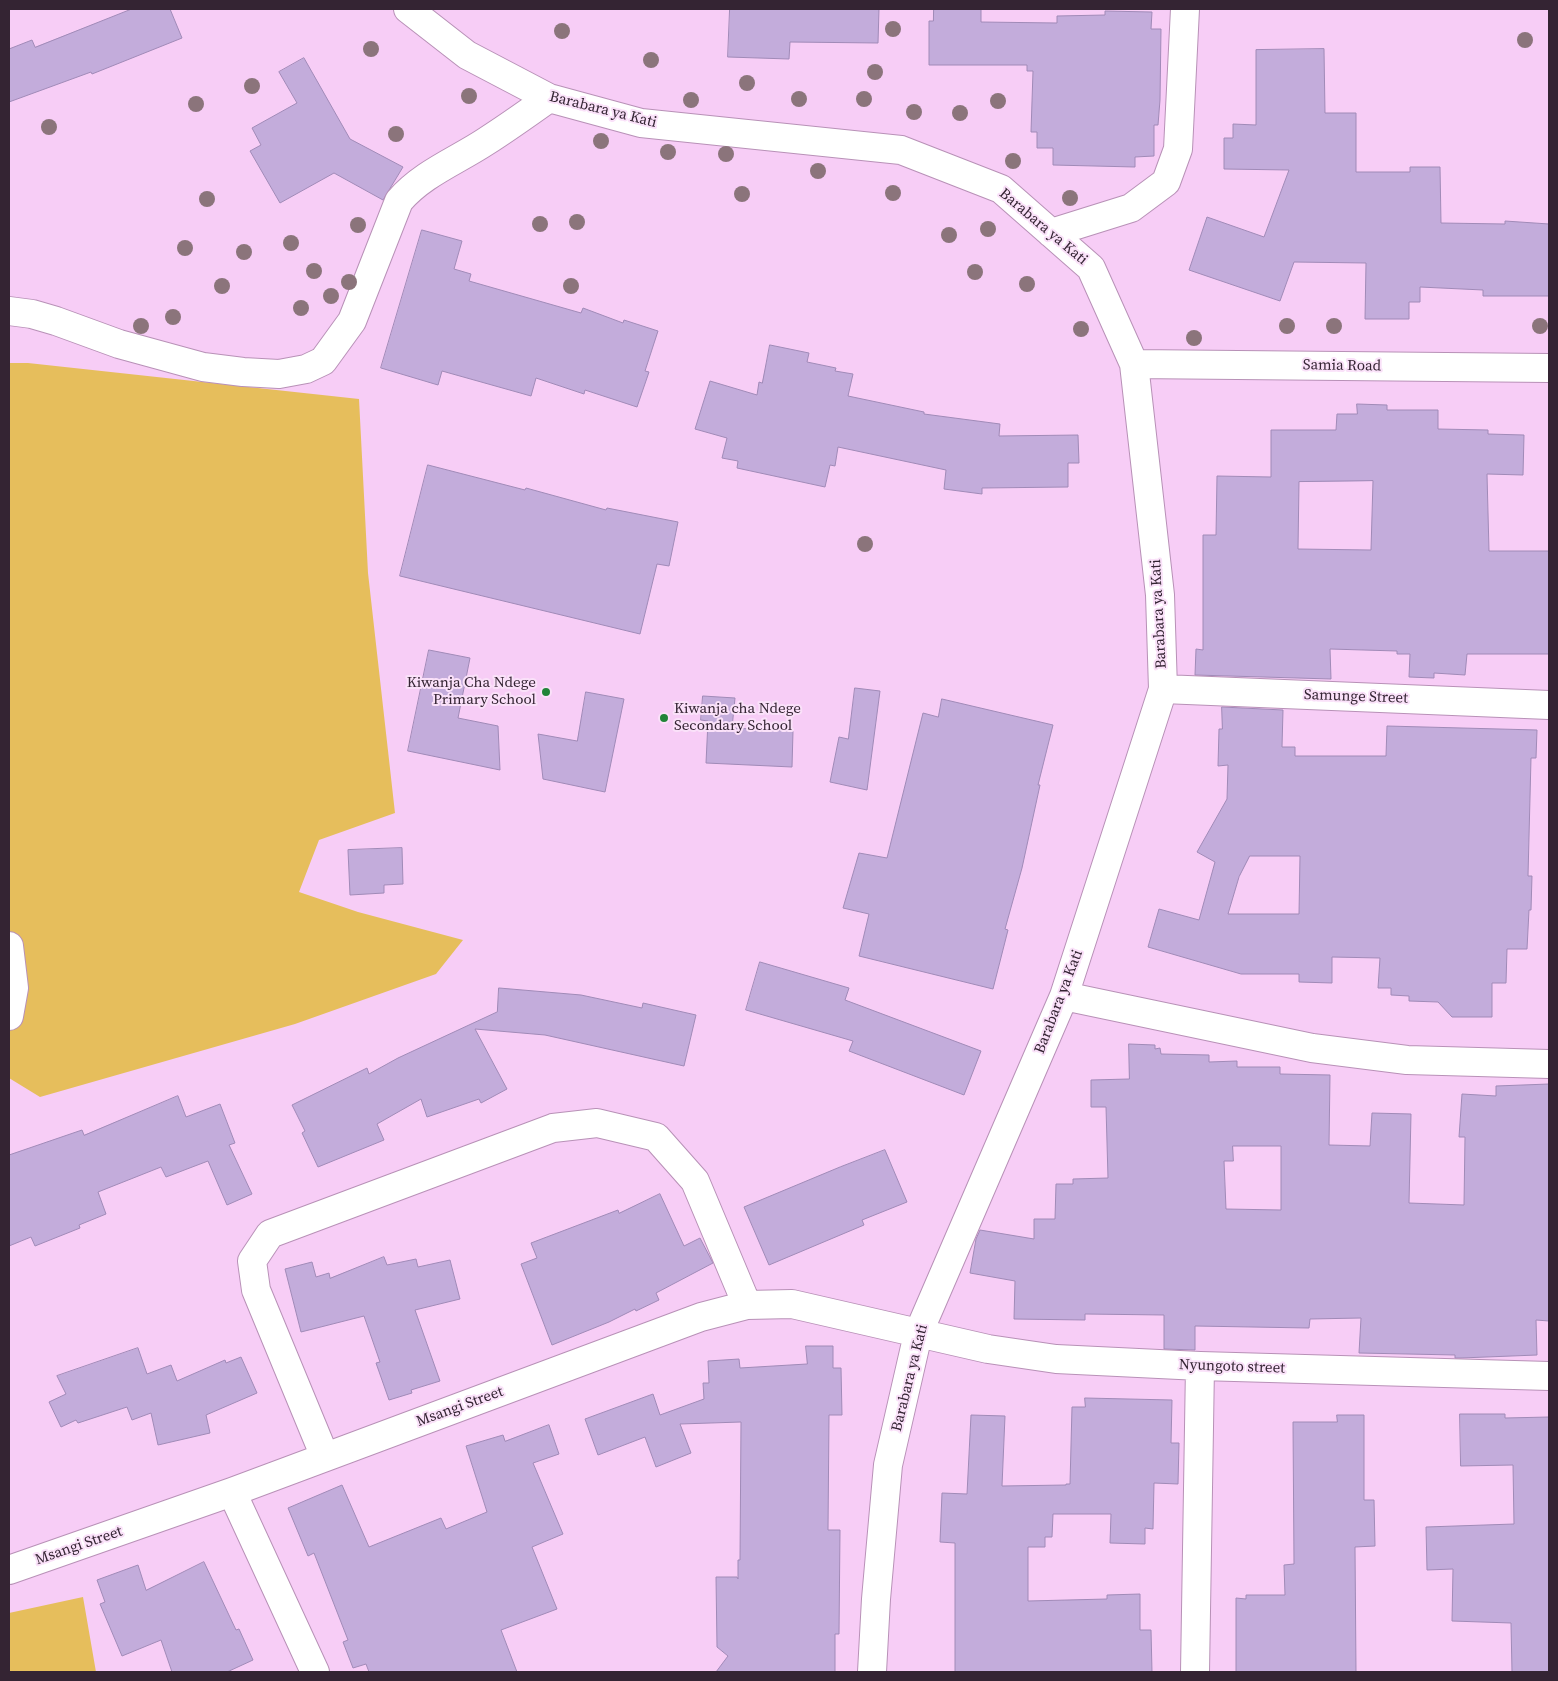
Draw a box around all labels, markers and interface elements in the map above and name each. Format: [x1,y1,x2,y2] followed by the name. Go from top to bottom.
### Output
[548,88,658,132] street label: Barabara ya Kati
[995,185,1091,269] street label: Barabara ya Kati
[1303,356,1381,376] street label: Samia Road
[1147,559,1171,669] street label: Barabara ya Kati
[407,674,536,709] place label: Kiwanja Cha Ndege Primary School
[540,686,552,698] marker: Kiwanja Cha Ndege Primary School
[1304,686,1408,708] street label: Samunge Street
[674,700,801,735] place label: Kiwanja cha Ndege Secondary School
[658,712,670,724] marker: Kiwanja cha Ndege Secondary School
[1031,948,1087,1056] street label: Barabara ya Kati
[888,1323,932,1433] street label: Barabara ya Kati
[1179,1356,1285,1378] street label: Nyungoto street
[414,1383,506,1431] street label: Msangi Street
[33,1523,125,1569] street label: Msangi Street

